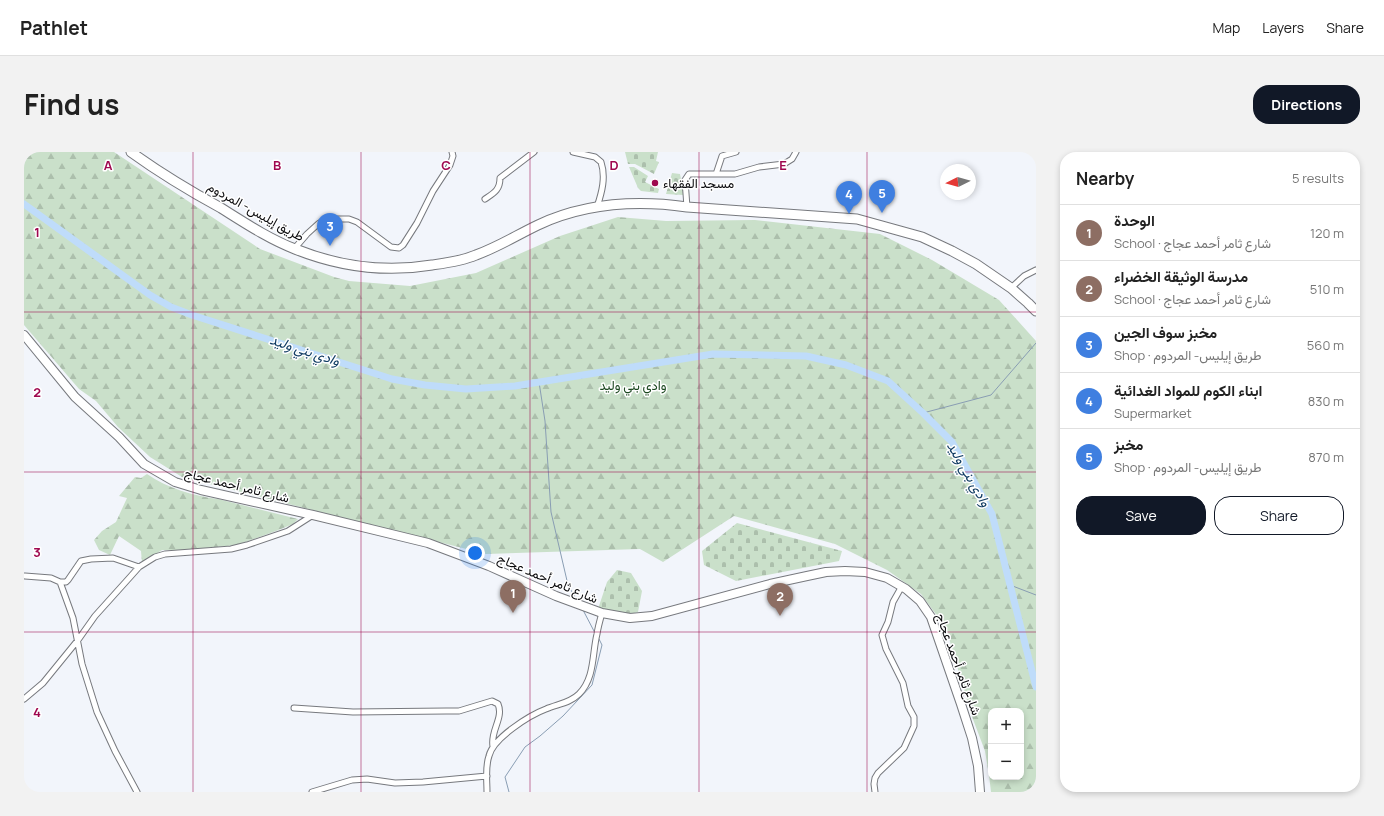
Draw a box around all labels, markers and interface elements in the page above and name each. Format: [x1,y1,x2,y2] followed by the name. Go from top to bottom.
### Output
[20,15,88,41] text: Pathlet
[1212,18,1240,37] text: Map
[1262,18,1304,37] text: Layers
[1326,18,1364,37] text: Share
[24,85,119,123] text: Find us
[1253,85,1360,124] button: Directions
[104,156,113,174] text: A
[273,156,281,174] text: B
[441,156,451,174] text: C
[609,156,619,174] text: D
[779,156,787,174] text: E
[940,164,976,200] north arrow
[1076,167,1134,190] text: Nearby
[1292,169,1344,187] text: 5 results
[663,174,734,192] place label: مسجد الفقهاء
[204,177,308,246] street label: طريق إيليس- المردوم
[650,178,660,188] marker: مسجد الفقهاء
[869,180,895,213] pin: 5
[836,181,862,214] pin: 4
[1114,210,1155,231] text: الوحدة
[317,213,343,246] pin: 3
[34,223,40,241] text: 1
[1086,224,1092,242] text: 1
[1310,224,1344,242] text: 120 m
[1114,234,1271,252] text: School · شارع ثامر أحمد عجاج
[1114,266,1248,287] text: مدرسة الوثيقة الخضراء
[1085,280,1093,298] text: 2
[1310,280,1344,298] text: 510 m
[1114,290,1271,308] text: School · شارع ثامر أحمد عجاج
[1114,322,1217,343] text: مخبز سوف الجين
[267,329,343,373] water label: وادي بني وليد
[1085,336,1093,354] text: 3
[1307,336,1344,354] text: 560 m
[1114,346,1261,364] text: Shop · طريق إيليس- المردوم
[599,376,667,396] park label: وادي بني وليد
[1114,380,1262,401] text: ابناء الكوم للمواد الغدائية
[33,383,41,401] text: 2
[1085,392,1093,410] text: 4
[1308,392,1344,410] text: 830 m
[1114,404,1192,422] text: Supermarket
[1114,434,1144,455] text: مخبز
[941,438,996,512] water label: وادي بني وليد
[1085,448,1093,466] text: 5
[1308,448,1344,466] text: 870 m
[1114,458,1261,476] text: Shop · طريق إيليس- المردوم
[182,463,291,508] street label: شارع ثامر أحمد عجاج
[1076,496,1206,535] button: Save
[1214,496,1344,535] button: Share
[33,543,41,561] text: 3
[465,543,485,563] your location
[495,549,601,608] street label: شارع ثامر أحمد عجاج
[500,580,526,613] pin: 1
[767,583,793,616] pin: 2
[931,610,986,718] street label: شارع ثامر أحمد عجاج
[33,703,41,721] text: 4
[988,708,1024,780] map controls
[988,708,1024,744] button: +
[988,744,1024,780] button: −

